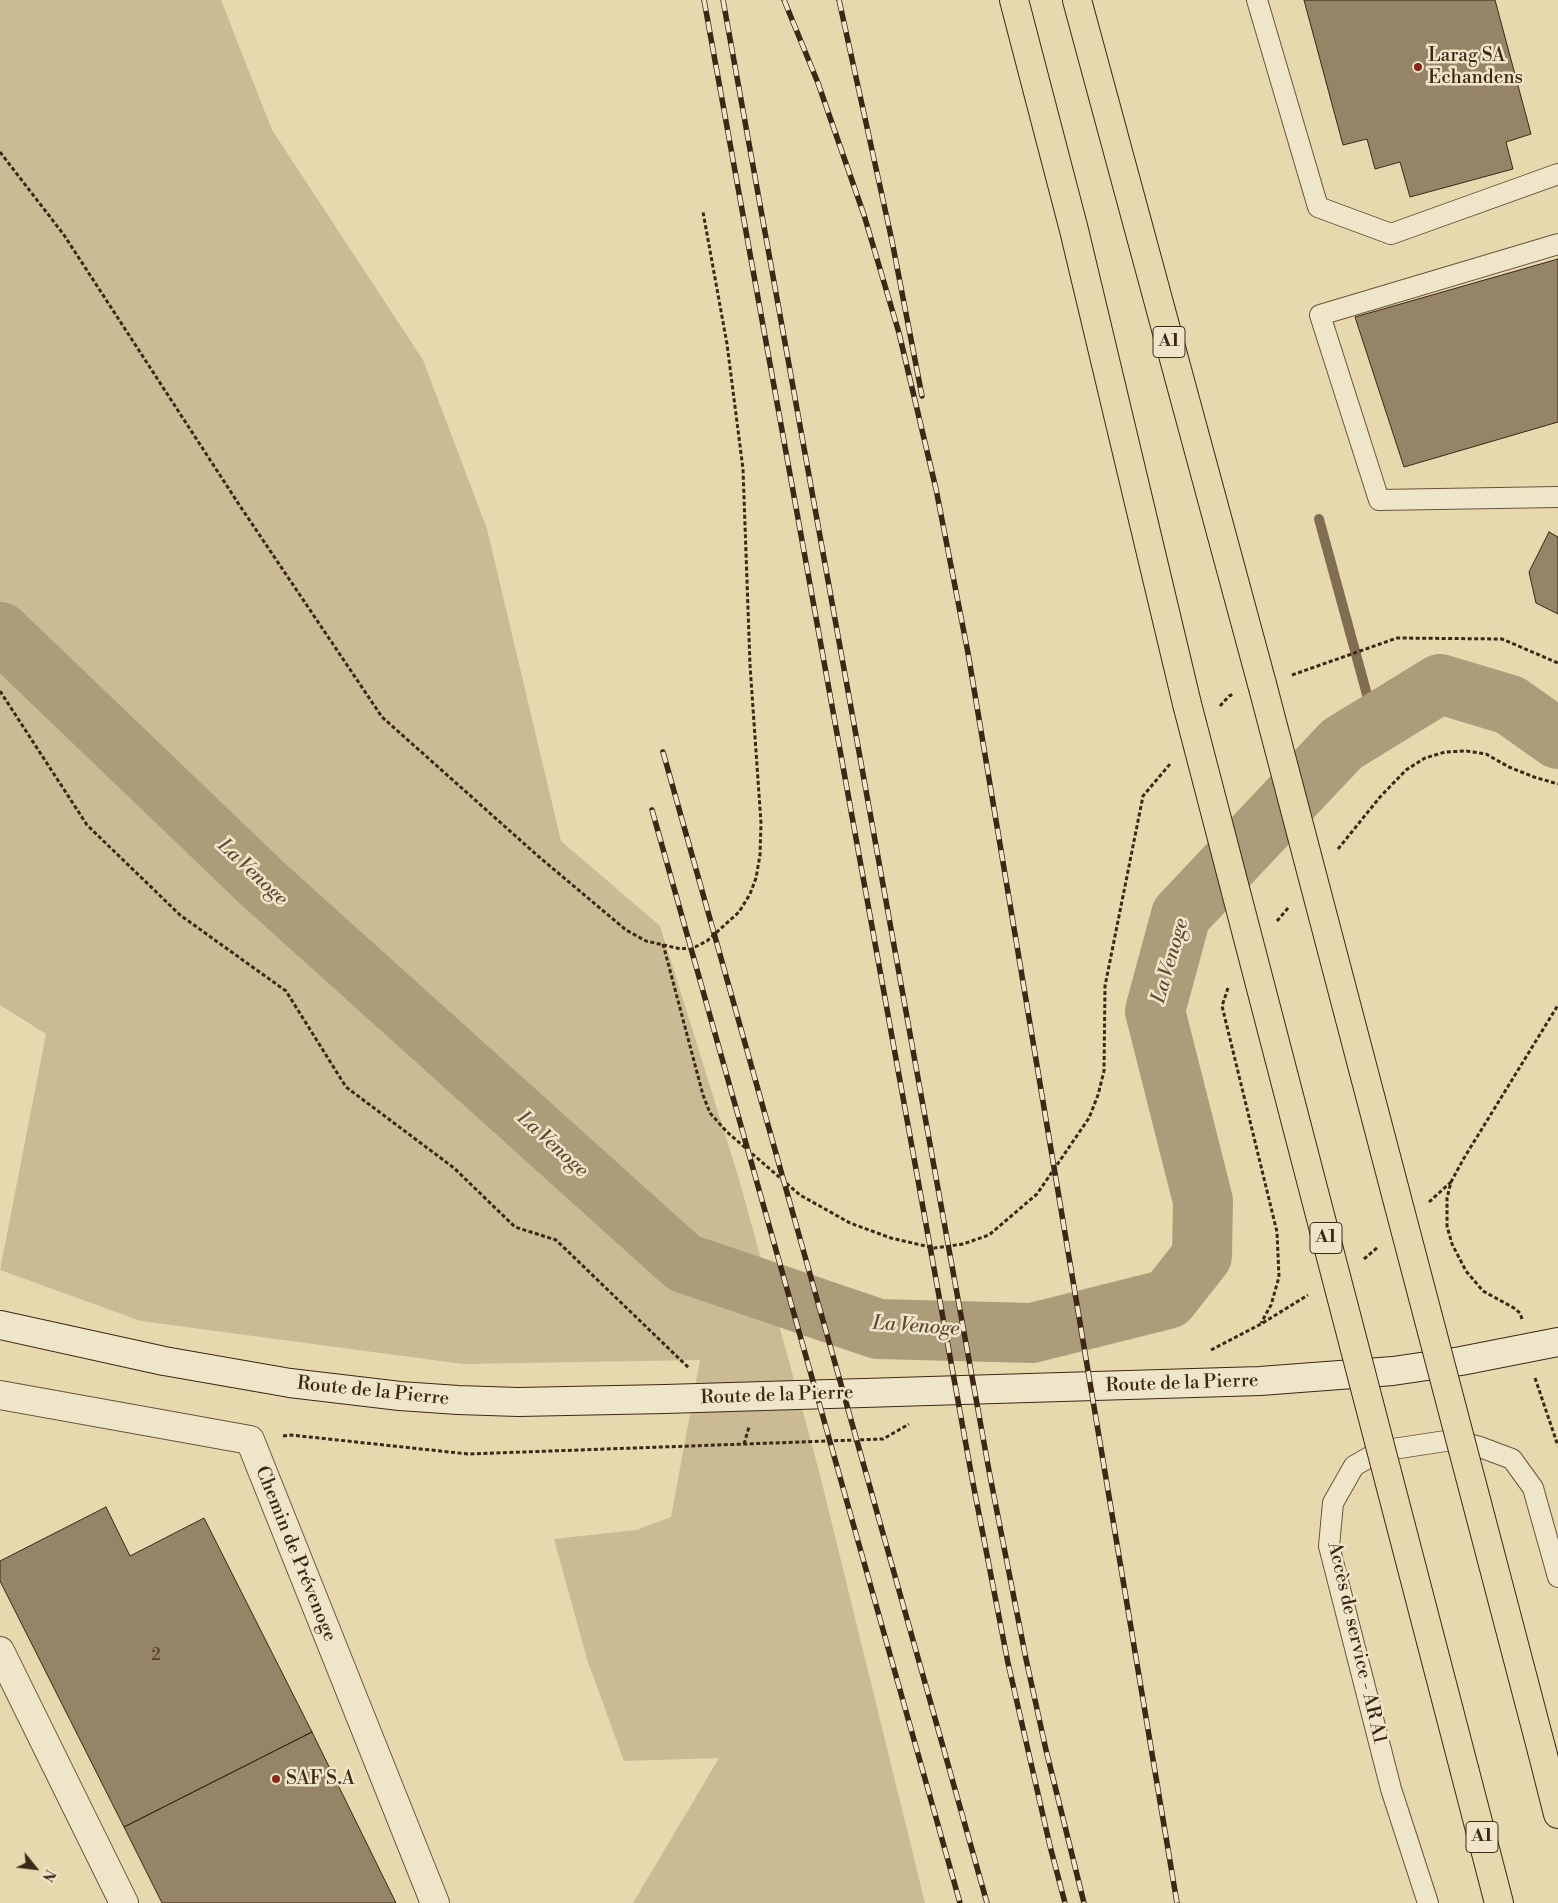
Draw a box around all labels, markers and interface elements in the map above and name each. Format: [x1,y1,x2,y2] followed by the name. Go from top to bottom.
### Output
[1428,45,1523,89] place label: Larag SA Echandens
[1412,61,1424,73] marker: Larag SA Echandens
[1153,327,1185,358] road number: A1
[212,835,292,911] water label: La Venoge
[1147,916,1195,1006] water label: La Venoge
[512,1107,592,1183] water label: La Venoge
[1310,1222,1342,1254] road number: A1
[872,1312,960,1342] water label: La Venoge
[1105,1370,1259,1398] street label: Route de la Pierre
[296,1373,450,1411] street label: Route de la Pierre
[700,1382,854,1410] street label: Route de la Pierre
[249,1463,341,1645] street label: Chemin de Prévenoge
[1322,1540,1390,1746] street label: Accès de service - AR A1
[151,1646,161,1666] house number: 2
[286,1768,355,1790] place label: SAF S.A
[270,1773,282,1785] marker: SAF S.A
[1466,1821,1498,1852] road number: A1
[10,1843,60,1893] north arrow
[38,1866,59,1884] text: N

